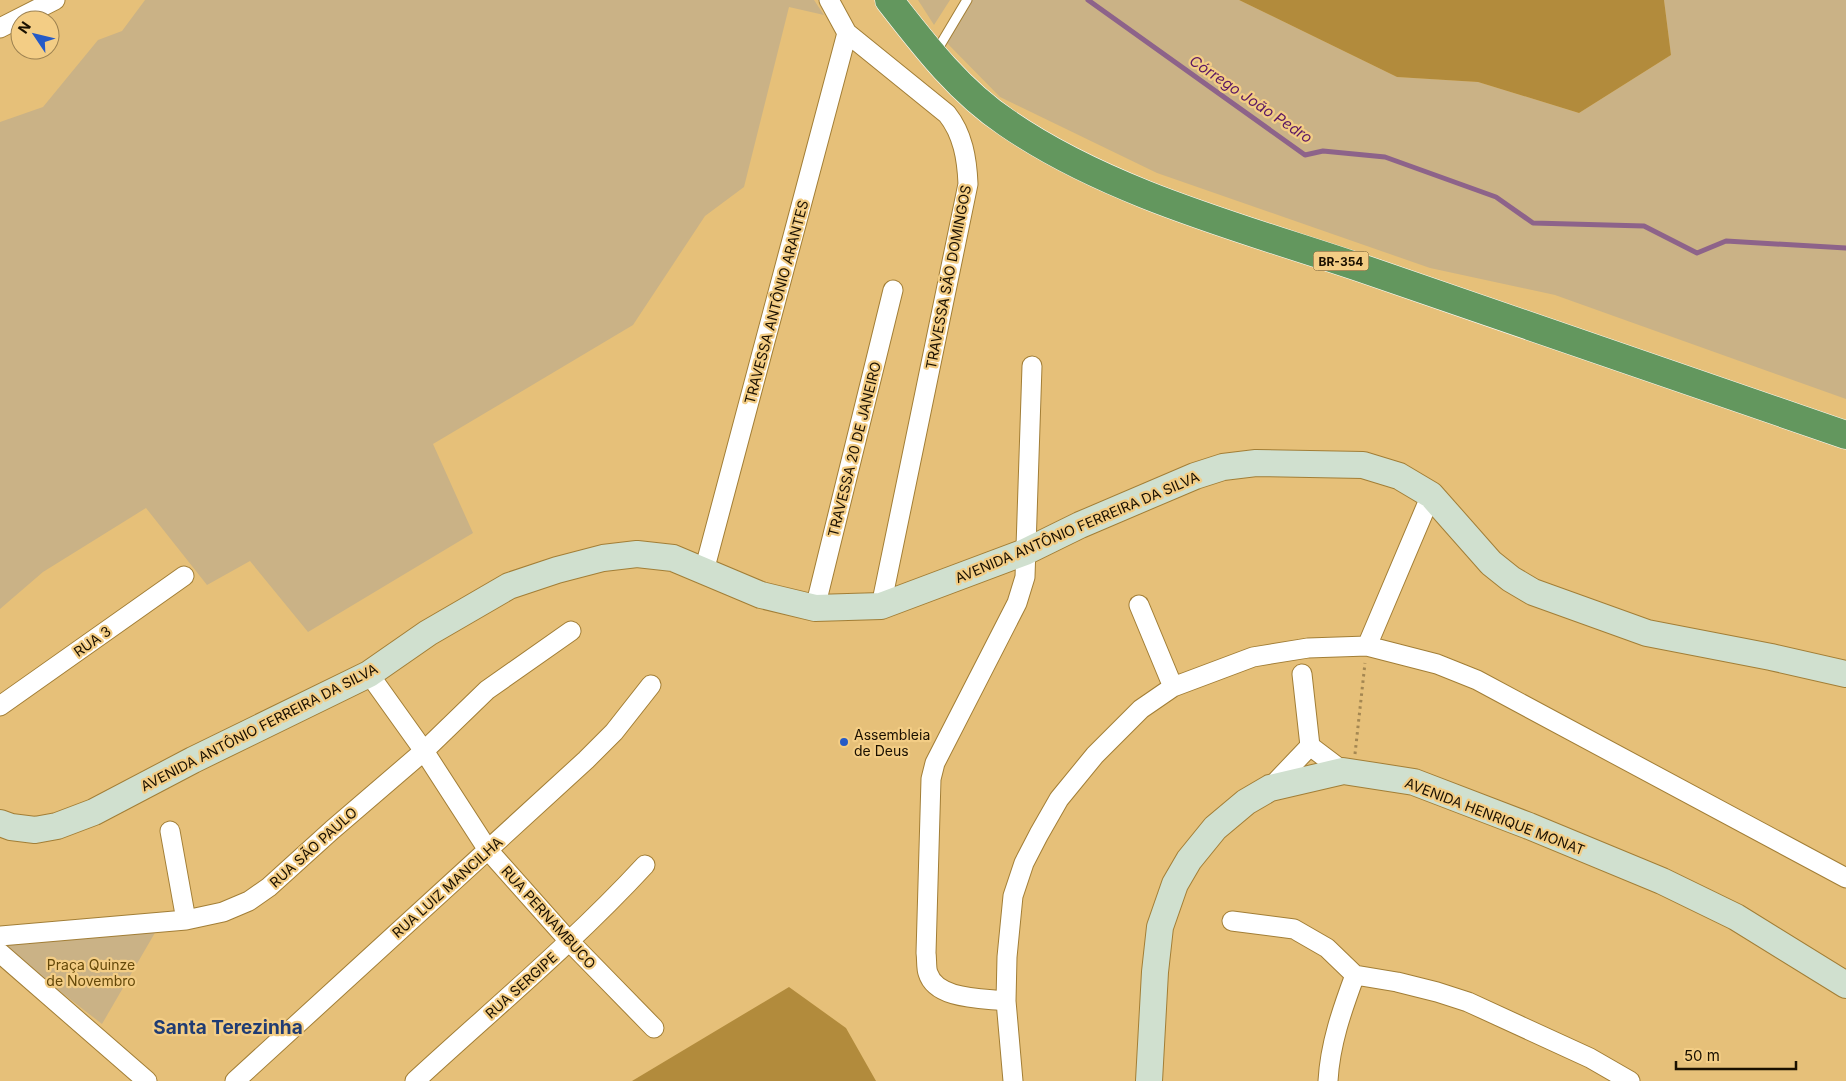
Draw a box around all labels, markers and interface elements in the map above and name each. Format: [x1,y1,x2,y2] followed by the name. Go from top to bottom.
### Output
[10,10,60,60] north arrow
[14,18,34,37] text: N
[1186,51,1316,147] water label: Córrego João Pedro
[922,184,974,370] street label: TRAVESSA SÃO DOMINGOS
[741,198,811,406] street label: TRAVESSA ANTÔNIO ARANTES
[1314,252,1368,270] road number: BR-354
[824,360,884,538] street label: TRAVESSA 20 DE JANEIRO
[952,468,1202,586] street label: AVENIDA ANTÔNIO FERREIRA DA SILVA
[70,622,114,660] street label: RUA 3
[138,659,381,794] street label: AVENIDA ANTÔNIO FERREIRA DA SILVA
[854,726,930,759] place label: Assembleia de Deus
[838,736,850,748] marker: Assembleia de Deus
[1403,774,1587,858] street label: AVENIDA HENRIQUE MONAT
[266,803,360,891] street label: RUA SÃO PAULO
[388,833,506,941] street label: RUA LUIZ MANCILHA
[498,862,600,972] street label: RUA PERNAMBUCO
[482,948,560,1022] street label: RUA SERGIPE
[46,956,136,989] park label: Praça Quinze de Novembro
[153,1016,303,1039] district label: Santa Terezinha
[1676,1038,1796,1070] scale bar
[1684,1046,1720,1065] text: 50 m

